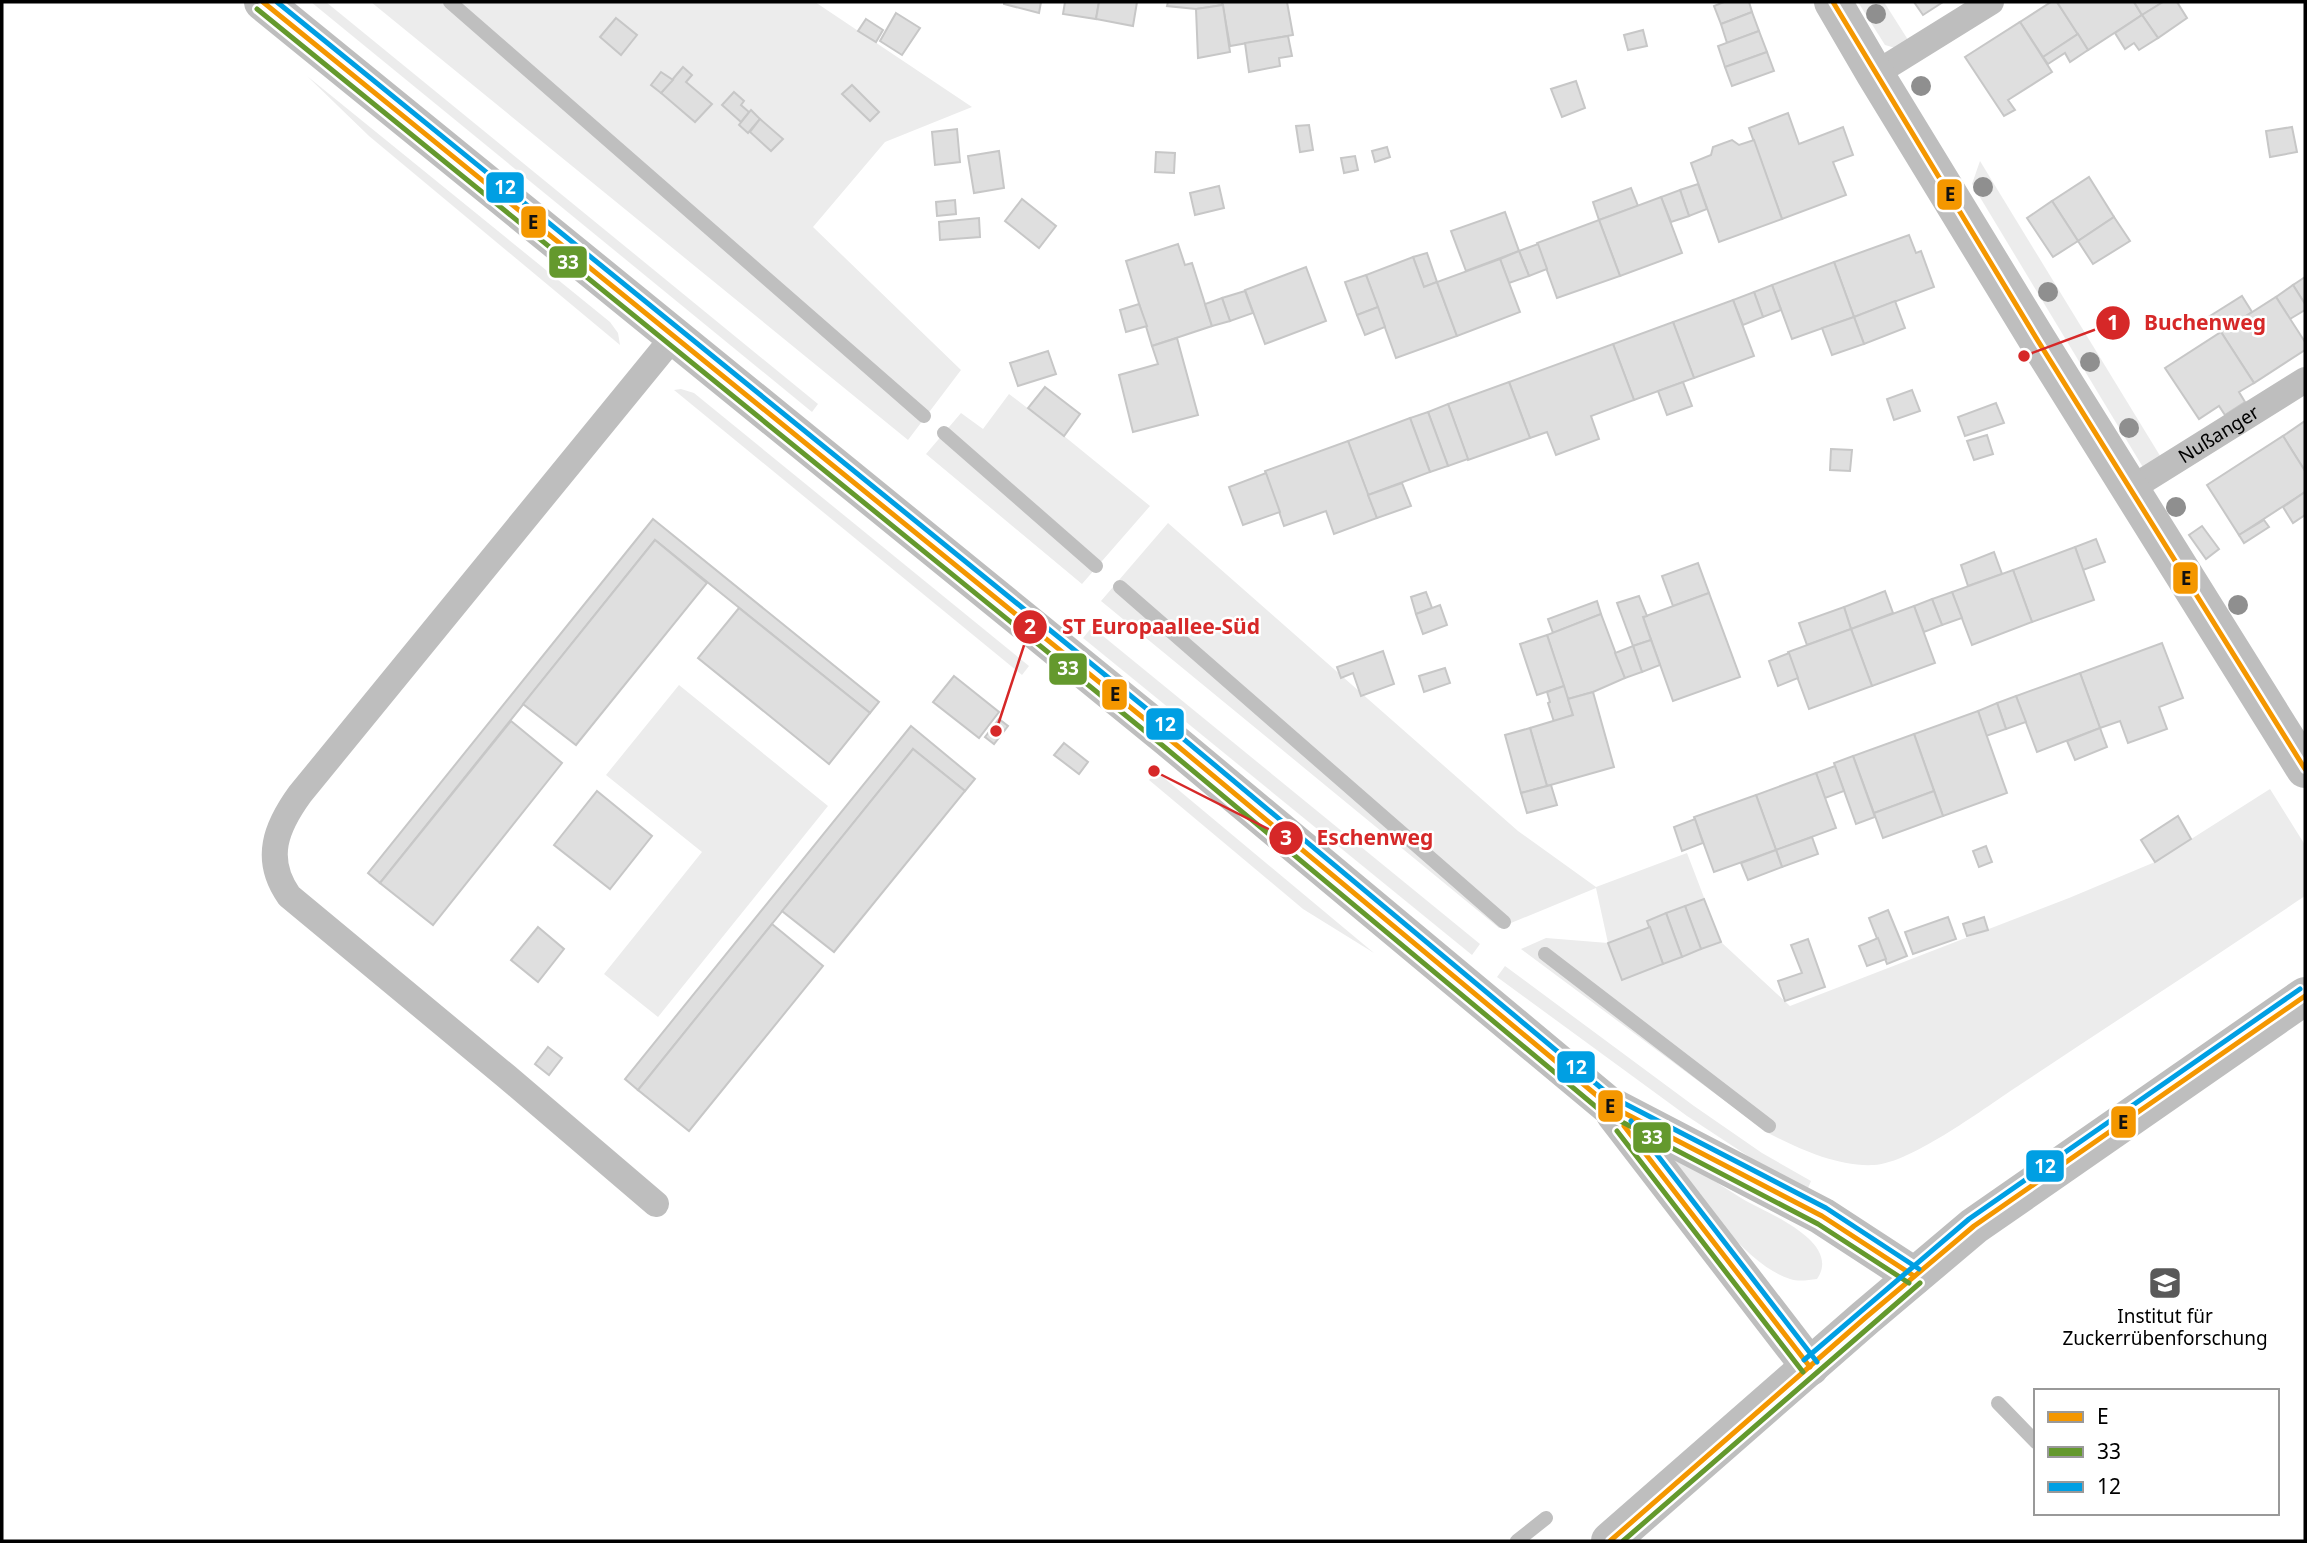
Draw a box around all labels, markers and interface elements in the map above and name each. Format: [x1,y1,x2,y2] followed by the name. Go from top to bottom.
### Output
[485,171,525,204] line badge: 12
[494,174,516,200] text: 12
[1936,178,1963,211] line badge: E
[1945,181,1955,207] text: E
[520,205,547,239] line badge: E
[528,209,538,235] text: E
[548,245,588,279] line badge: 33
[557,249,579,275] text: 33
[2095,302,2280,344] callout: Buchenweg
[2107,308,2119,336] text: 1
[2144,308,2266,336] text: Buchenweg
[2173,399,2264,469] street label: Nußanger
[2172,561,2199,595] line badge: E
[2181,565,2191,591] text: E
[1013,606,1274,648] callout: ST Europaallee-Süd
[1024,612,1036,640] text: 2
[1062,612,1260,640] text: ST Europaallee-Süd
[1048,652,1088,686] line badge: 33
[1057,655,1079,681] text: 33
[1101,678,1128,711] line badge: E
[1110,681,1120,707] text: E
[1145,707,1185,741] line badge: 12
[1154,711,1176,737] text: 12
[1268,817,1448,859] callout: Eschenweg
[1280,823,1292,851] text: 3
[1317,823,1433,851] text: Eschenweg
[1556,1050,1596,1084] line badge: 12
[1565,1054,1587,1080] text: 12
[1597,1089,1624,1123] line badge: E
[1605,1093,1615,1119] text: E
[2110,1105,2137,1139] line badge: E
[2118,1109,2128,1135] text: E
[1632,1121,1672,1154] line badge: 33
[1641,1124,1663,1150] text: 33
[2025,1149,2065,1183] line badge: 12
[2034,1153,2056,1179] text: 12
[2146,1264,2184,1302] school or university icon: Institut für Zuckerrübenforschung
[2062,1303,2268,1351] place label: Institut für Zuckerrübenforschung
[2034,1389,2279,1515] legend
[2097,1402,2109,1430] text: E
[2097,1437,2121,1465] text: 33
[2097,1472,2121,1500] text: 12

